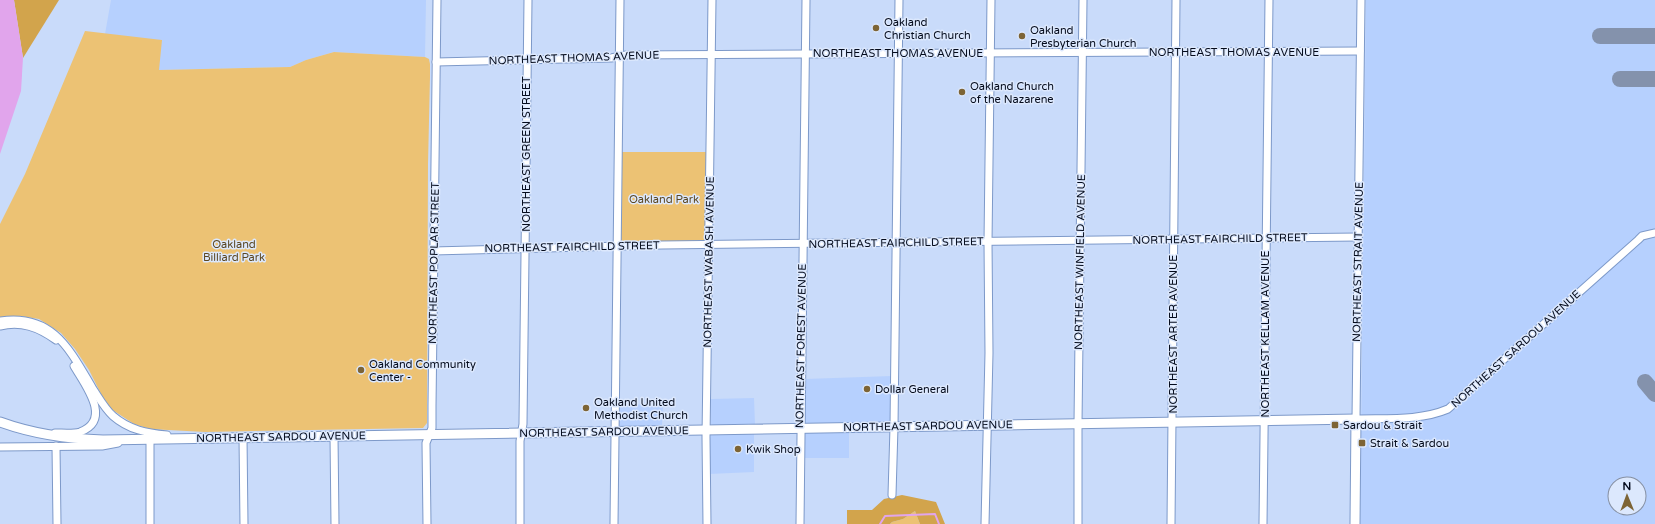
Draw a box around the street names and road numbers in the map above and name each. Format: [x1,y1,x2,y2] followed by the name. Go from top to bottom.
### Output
[1149,46,1319,59] street label: NORTHEAST THOMAS AVENUE
[813,47,983,60] street label: NORTHEAST THOMAS AVENUE
[488,49,660,67] street label: NORTHEAST THOMAS AVENUE
[520,76,533,232] street label: NORTHEAST GREEN STREET
[1072,174,1088,350] street label: NORTHEAST WINFIELD AVENUE
[701,176,717,348] street label: NORTHEAST WABASH AVENUE
[426,182,442,344] street label: NORTHEAST POPLAR STREET
[1350,182,1366,342] street label: NORTHEAST STRAIT AVENUE
[1132,231,1308,247] street label: NORTHEAST FAIRCHILD STREET
[808,235,984,251] street label: NORTHEAST FAIRCHILD STREET
[484,239,660,255] street label: NORTHEAST FAIRCHILD STREET
[1259,251,1272,417] street label: NORTHEAST KELLAM AVENUE
[1167,255,1180,413] street label: NORTHEAST ARTER AVENUE
[793,264,809,428] street label: NORTHEAST FOREST AVENUE
[1449,287,1583,411] street label: NORTHEAST SARDOU AVENUE
[843,418,1013,434] street label: NORTHEAST SARDOU AVENUE
[519,424,689,440] street label: NORTHEAST SARDOU AVENUE
[196,429,366,445] street label: NORTHEAST SARDOU AVENUE

